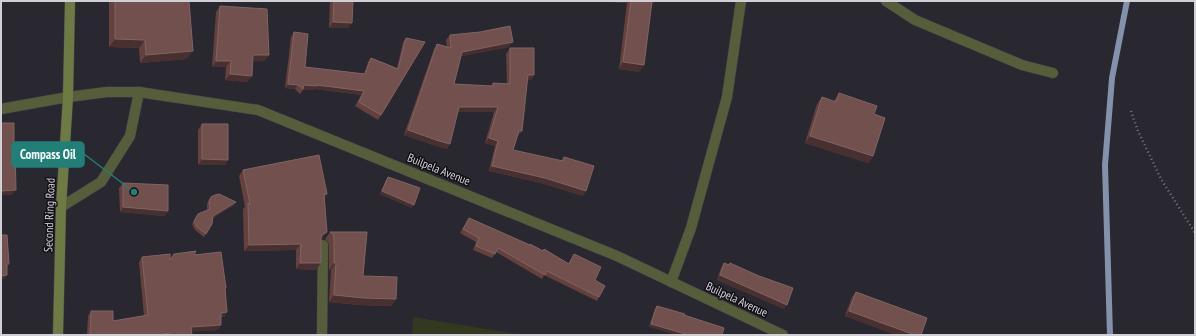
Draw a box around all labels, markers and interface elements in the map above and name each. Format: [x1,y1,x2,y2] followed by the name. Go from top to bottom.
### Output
[12,142,84,167] callout: Compass Oil
[20,146,77,163] text: Compass Oil
[405,150,473,188] street label: Builpela Avenue
[40,178,58,252] street label: Second Ring Road
[704,278,770,320] street label: Builpela Avenue

